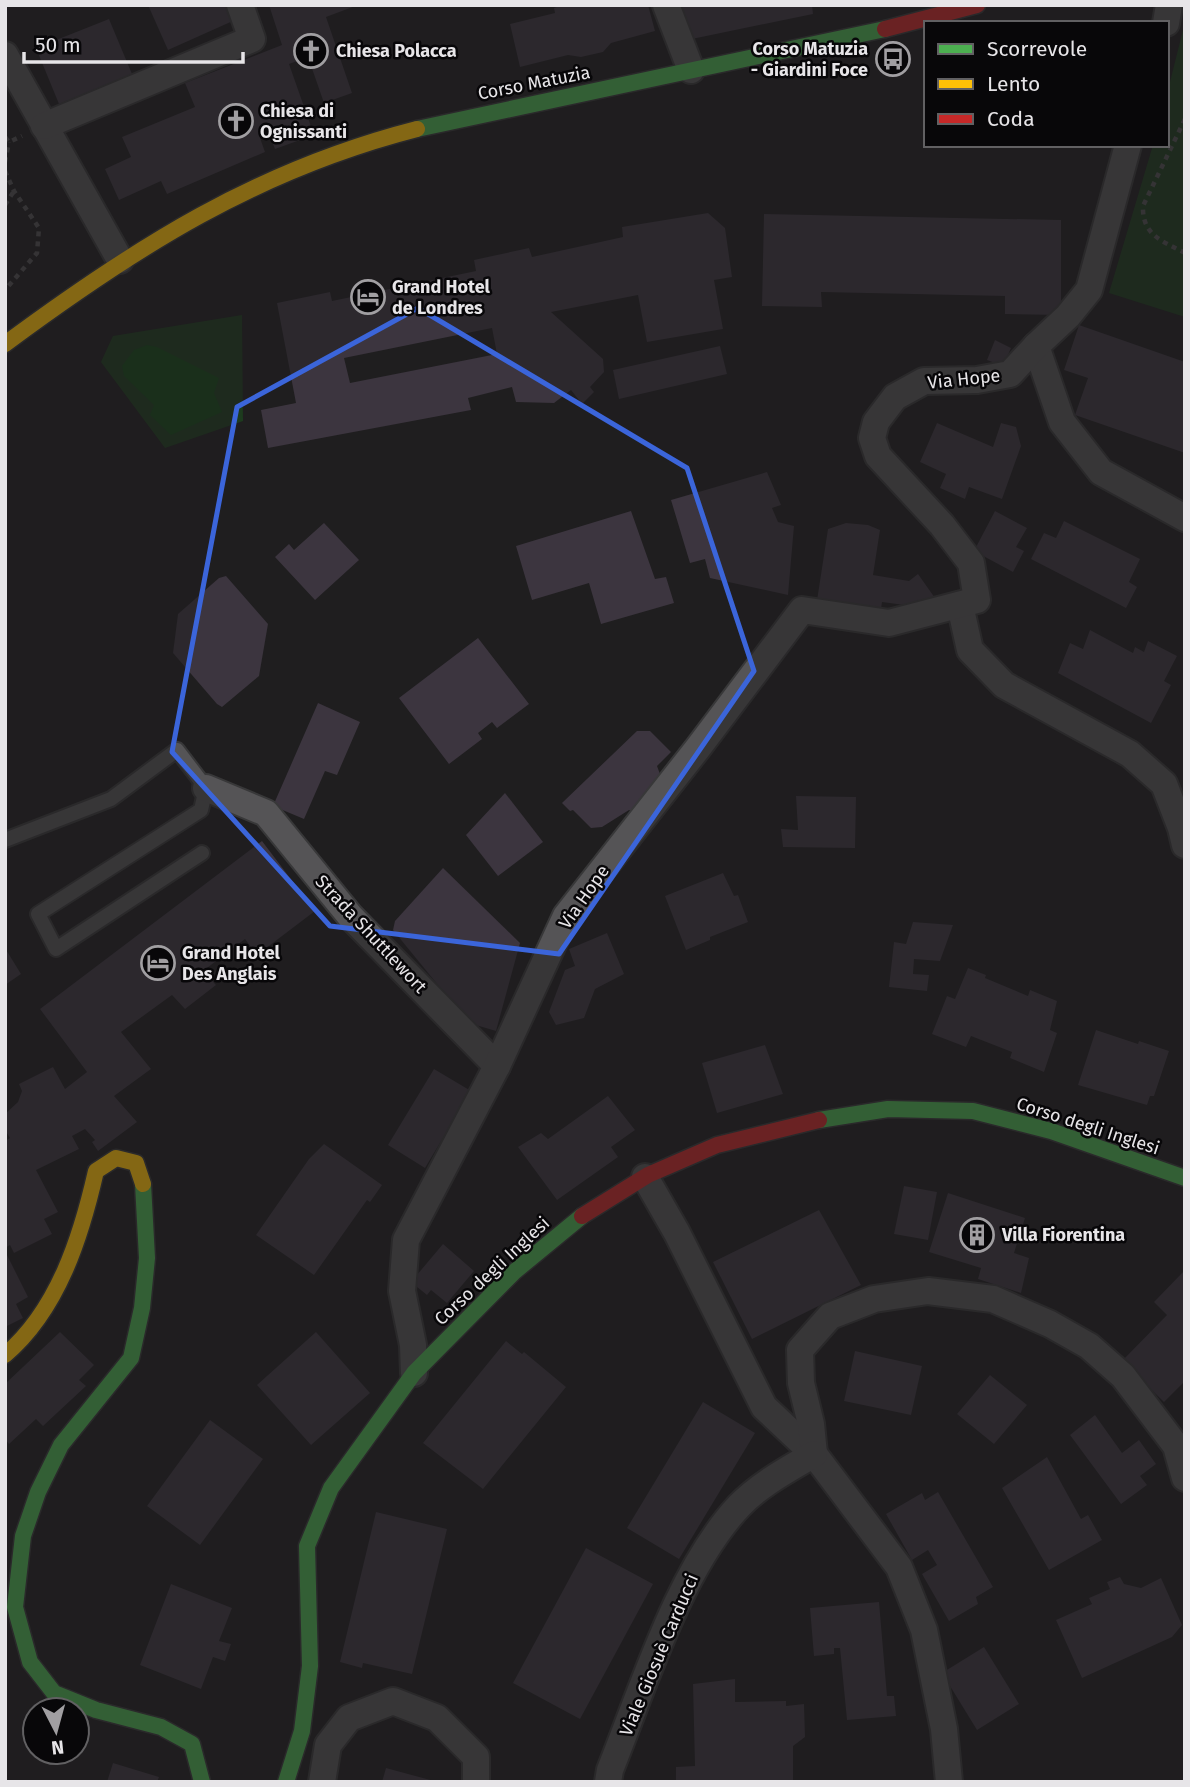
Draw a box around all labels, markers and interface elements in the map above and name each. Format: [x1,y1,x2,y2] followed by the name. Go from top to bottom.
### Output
[24,21,243,65] scale bar
[924,21,1169,147] legend
[35,32,81,58] text: 50 m
[292,32,330,70] church icon: Chiesa Polacca
[987,36,1087,62] text: Scorrevole
[751,38,868,81] place label: Corso Matuzia - Giardini Foce
[336,40,457,62] place label: Chiesa Polacca
[874,40,912,78] bus stop icon: Corso Matuzia - Giardini Foce
[476,61,592,105] street label: Corso Matuzia
[987,71,1040,97] text: Lento
[260,100,347,143] place label: Chiesa di Ognissanti
[217,102,255,140] church icon: Chiesa di Ognissanti
[987,106,1035,132] text: Coda
[392,276,491,319] place label: Grand Hotel de Londres
[349,278,387,316] hotel icon: Grand Hotel de Londres
[927,364,1001,394] street label: Via Hope
[554,861,614,933] street label: Via Hope
[311,870,432,998] street label: Strada Shuttlewort
[182,942,281,985] place label: Grand Hotel Des Anglais
[139,944,177,982] hotel icon: Grand Hotel Des Anglais
[1014,1092,1162,1160] street label: Corso degli Inglesi
[430,1212,554,1330] street label: Corso degli Inglesi
[958,1216,996,1254] building icon: Villa Fiorentina
[1001,1224,1125,1246] place label: Villa Fiorentina
[615,1571,703,1739] street label: Viale Giosuè Carducci
[21,1696,91,1766] north arrow
[50,1735,65,1760] text: N

